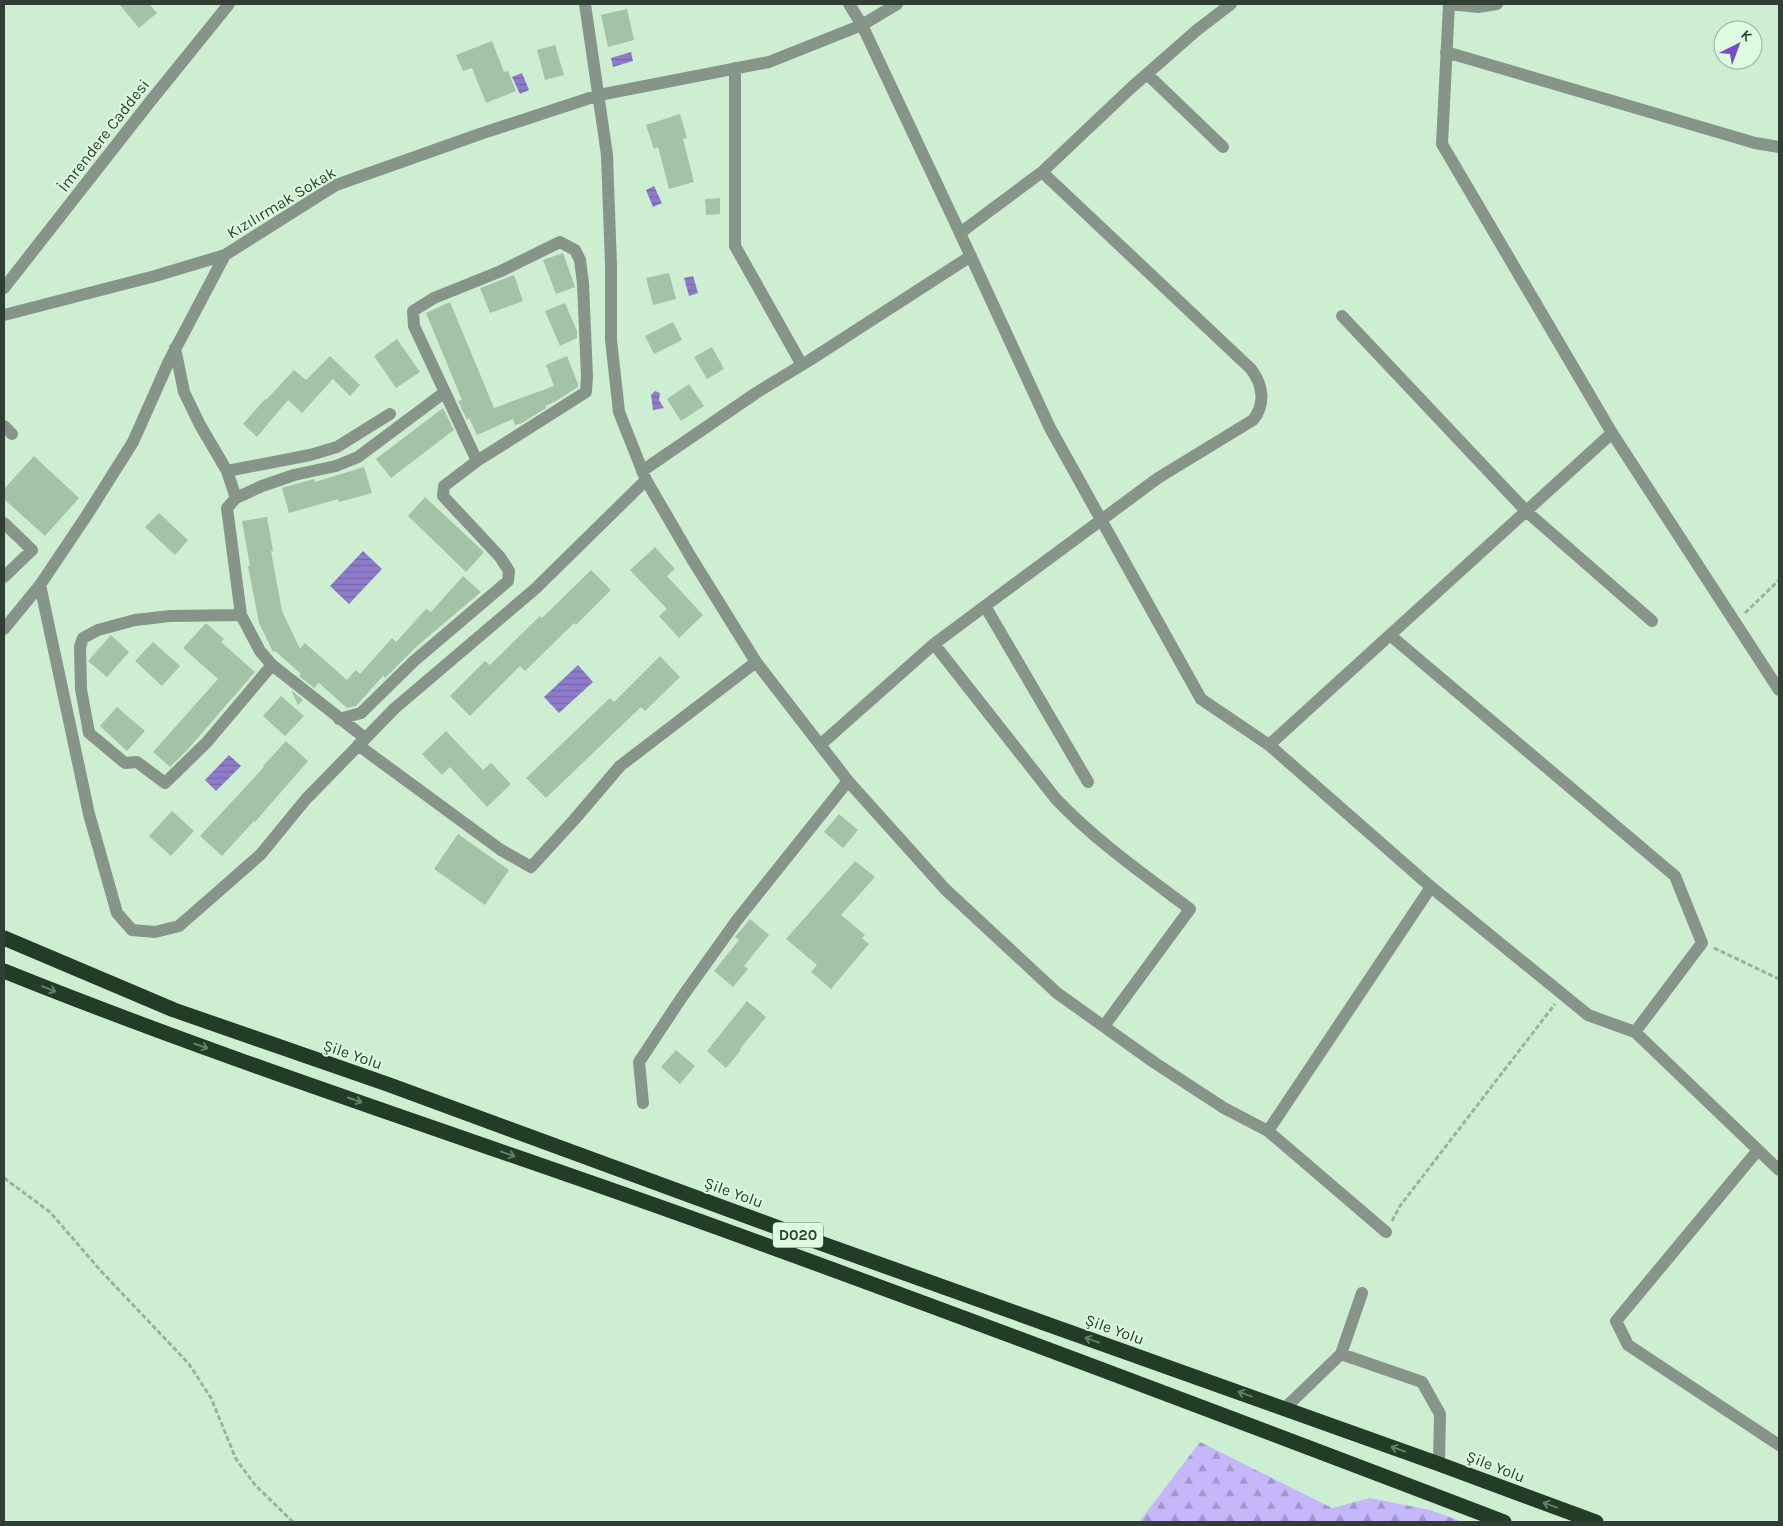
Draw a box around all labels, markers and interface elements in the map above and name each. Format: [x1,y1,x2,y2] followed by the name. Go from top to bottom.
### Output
[1713,20,1763,70] north arrow
[1737,26,1756,46] text: K
[54,75,153,195] street label: İmrendere Caddesi
[223,162,339,242] street label: Kızılırmak Sokak
[41,985,56,994] one-way arrow
[321,1035,385,1073] street label: Şile Yolu
[193,1042,208,1051] one-way arrow
[346,1096,362,1105] one-way arrow
[500,1150,515,1159] one-way arrow
[702,1173,766,1212] street label: Şile Yolu
[773,1222,823,1248] road number: D020
[1083,1310,1147,1349] street label: Şile Yolu
[1084,1334,1100,1344] one-way arrow
[1238,1389,1253,1398] one-way arrow
[1391,1444,1406,1453] one-way arrow
[1464,1447,1528,1486] street label: Şile Yolu
[1543,1500,1558,1509] one-way arrow

